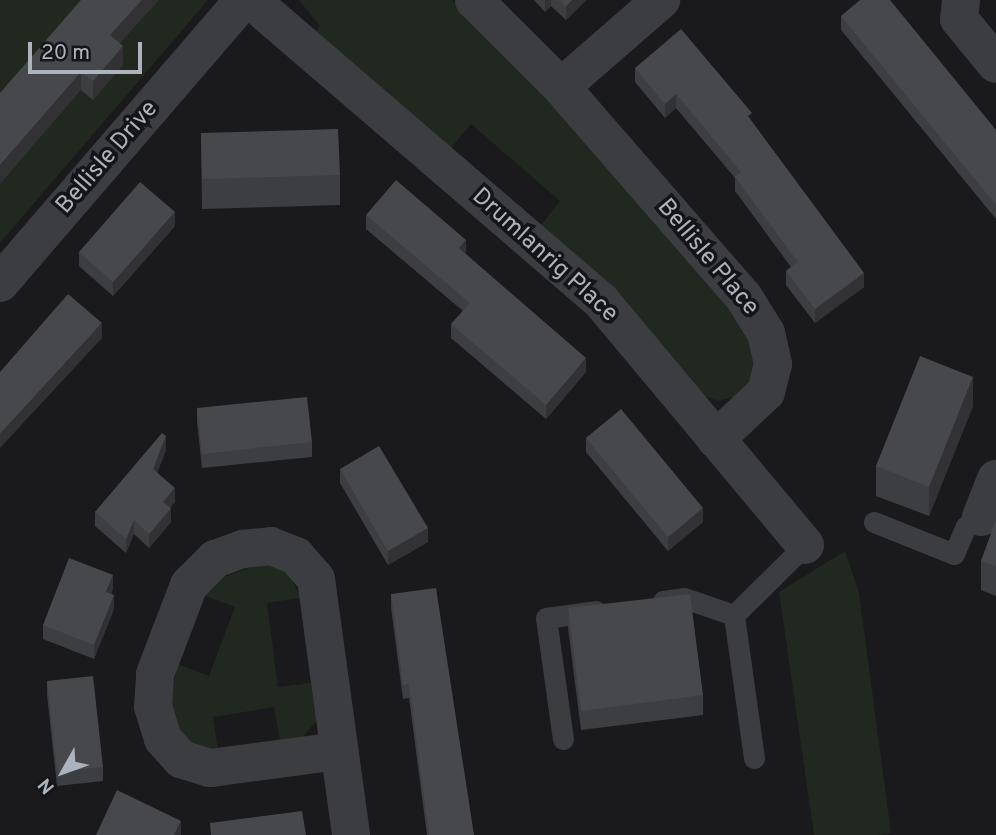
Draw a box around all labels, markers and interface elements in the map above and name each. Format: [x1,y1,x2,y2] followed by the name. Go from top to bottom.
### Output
[32,28,145,72] scale bar
[41,40,90,67] text: 20 m
[51,96,165,220] street label: Bellisle Drive
[465,183,623,329] street label: Drumlanrig Place
[650,194,764,322] street label: Bellisle Place
[28,737,98,807] north arrow
[33,773,60,798] text: N

